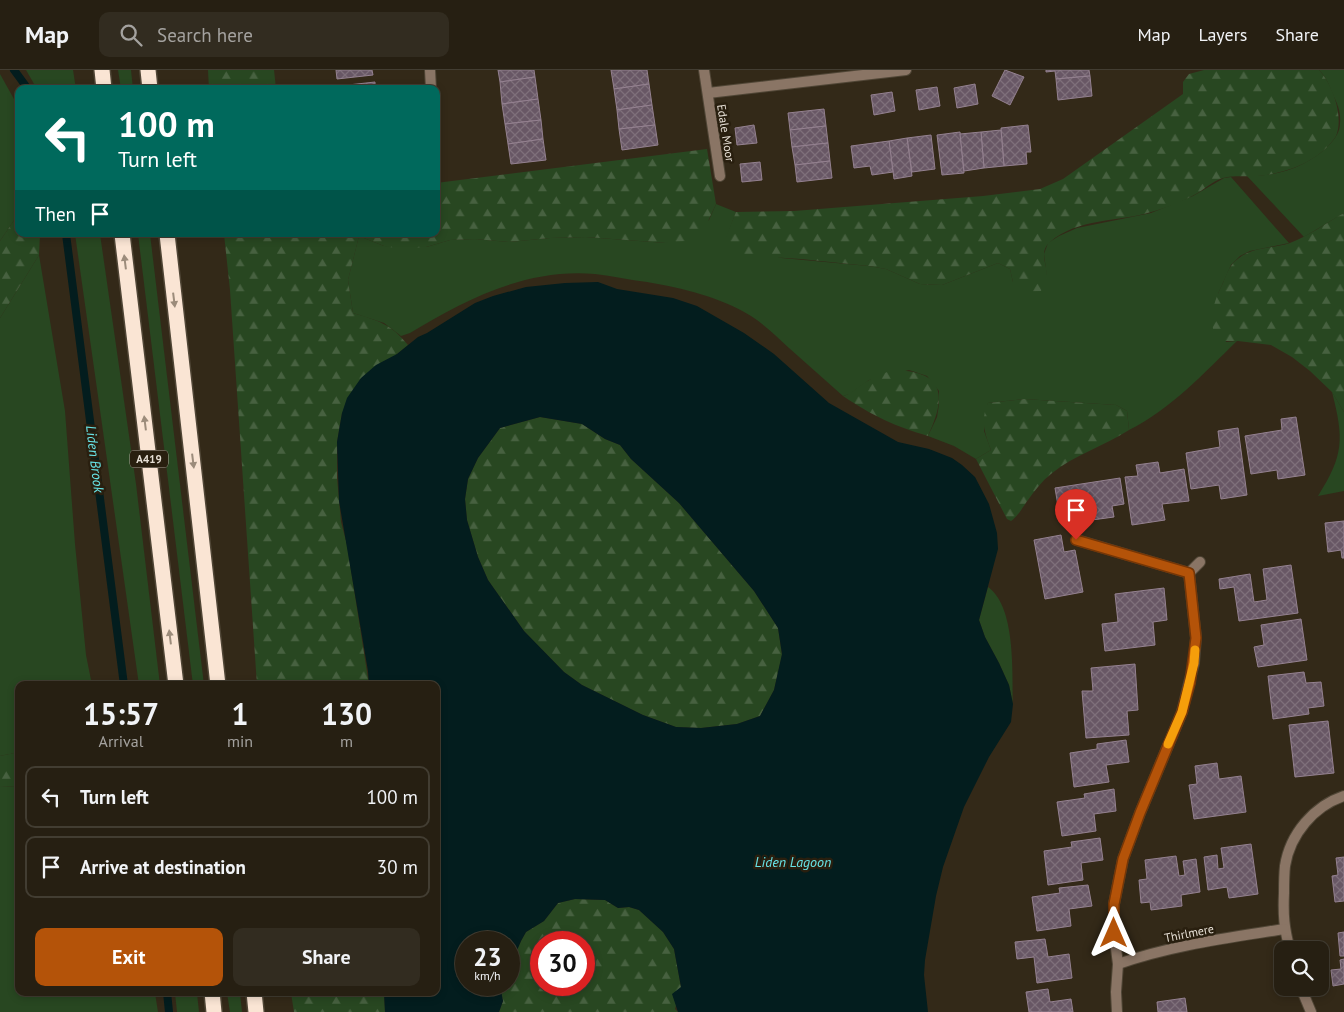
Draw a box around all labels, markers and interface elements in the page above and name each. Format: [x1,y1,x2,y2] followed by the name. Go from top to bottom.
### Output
[99,12,449,57] search box
[25,19,69,50] text: Map
[117,21,145,49] icon: search
[157,23,253,47] text: Search here
[1138,23,1170,46] text: Map
[1198,23,1247,46] text: Layers
[1275,23,1319,46] text: Share
[118,101,215,147] text: 100 m
[714,103,738,163] street label: Edale Moor
[35,105,100,170] icon: left
[118,145,197,173] text: Turn left
[86,200,114,228] icon: arrive
[35,202,76,226] text: Then
[121,254,129,270] one-way arrow
[170,292,178,308] one-way arrow
[141,415,149,431] one-way arrow
[82,424,108,494] water label: Liden Brook
[130,450,168,468] road number: A419
[189,453,197,469] one-way arrow
[1055,489,1097,540] pin
[1062,496,1090,524] icon: arrive
[166,628,174,644] one-way arrow
[83,694,159,733] text: 15:57
[232,694,249,733] text: 1
[321,694,372,733] text: 130
[99,731,143,751] text: Arrival
[227,731,253,751] text: min
[340,731,353,751] text: m
[37,783,65,811] icon: left
[80,785,149,809] text: Turn left
[366,785,418,809] text: 100 m
[37,853,65,881] icon: arrive
[755,853,831,871] water label: Liden Lagoon
[80,855,246,879] text: Arrive at destination
[377,855,418,879] text: 30 m
[1087,906,1139,958] position arrow
[1163,921,1215,945] street label: Thirlmere
[35,928,223,986] button: Exit
[233,928,420,986] button: Share
[530,931,595,996] speed limit sign: 30
[473,941,502,973] text: 23
[1274,941,1329,996] map controls
[1274,941,1329,996] button: search
[474,968,501,983] text: km/h

